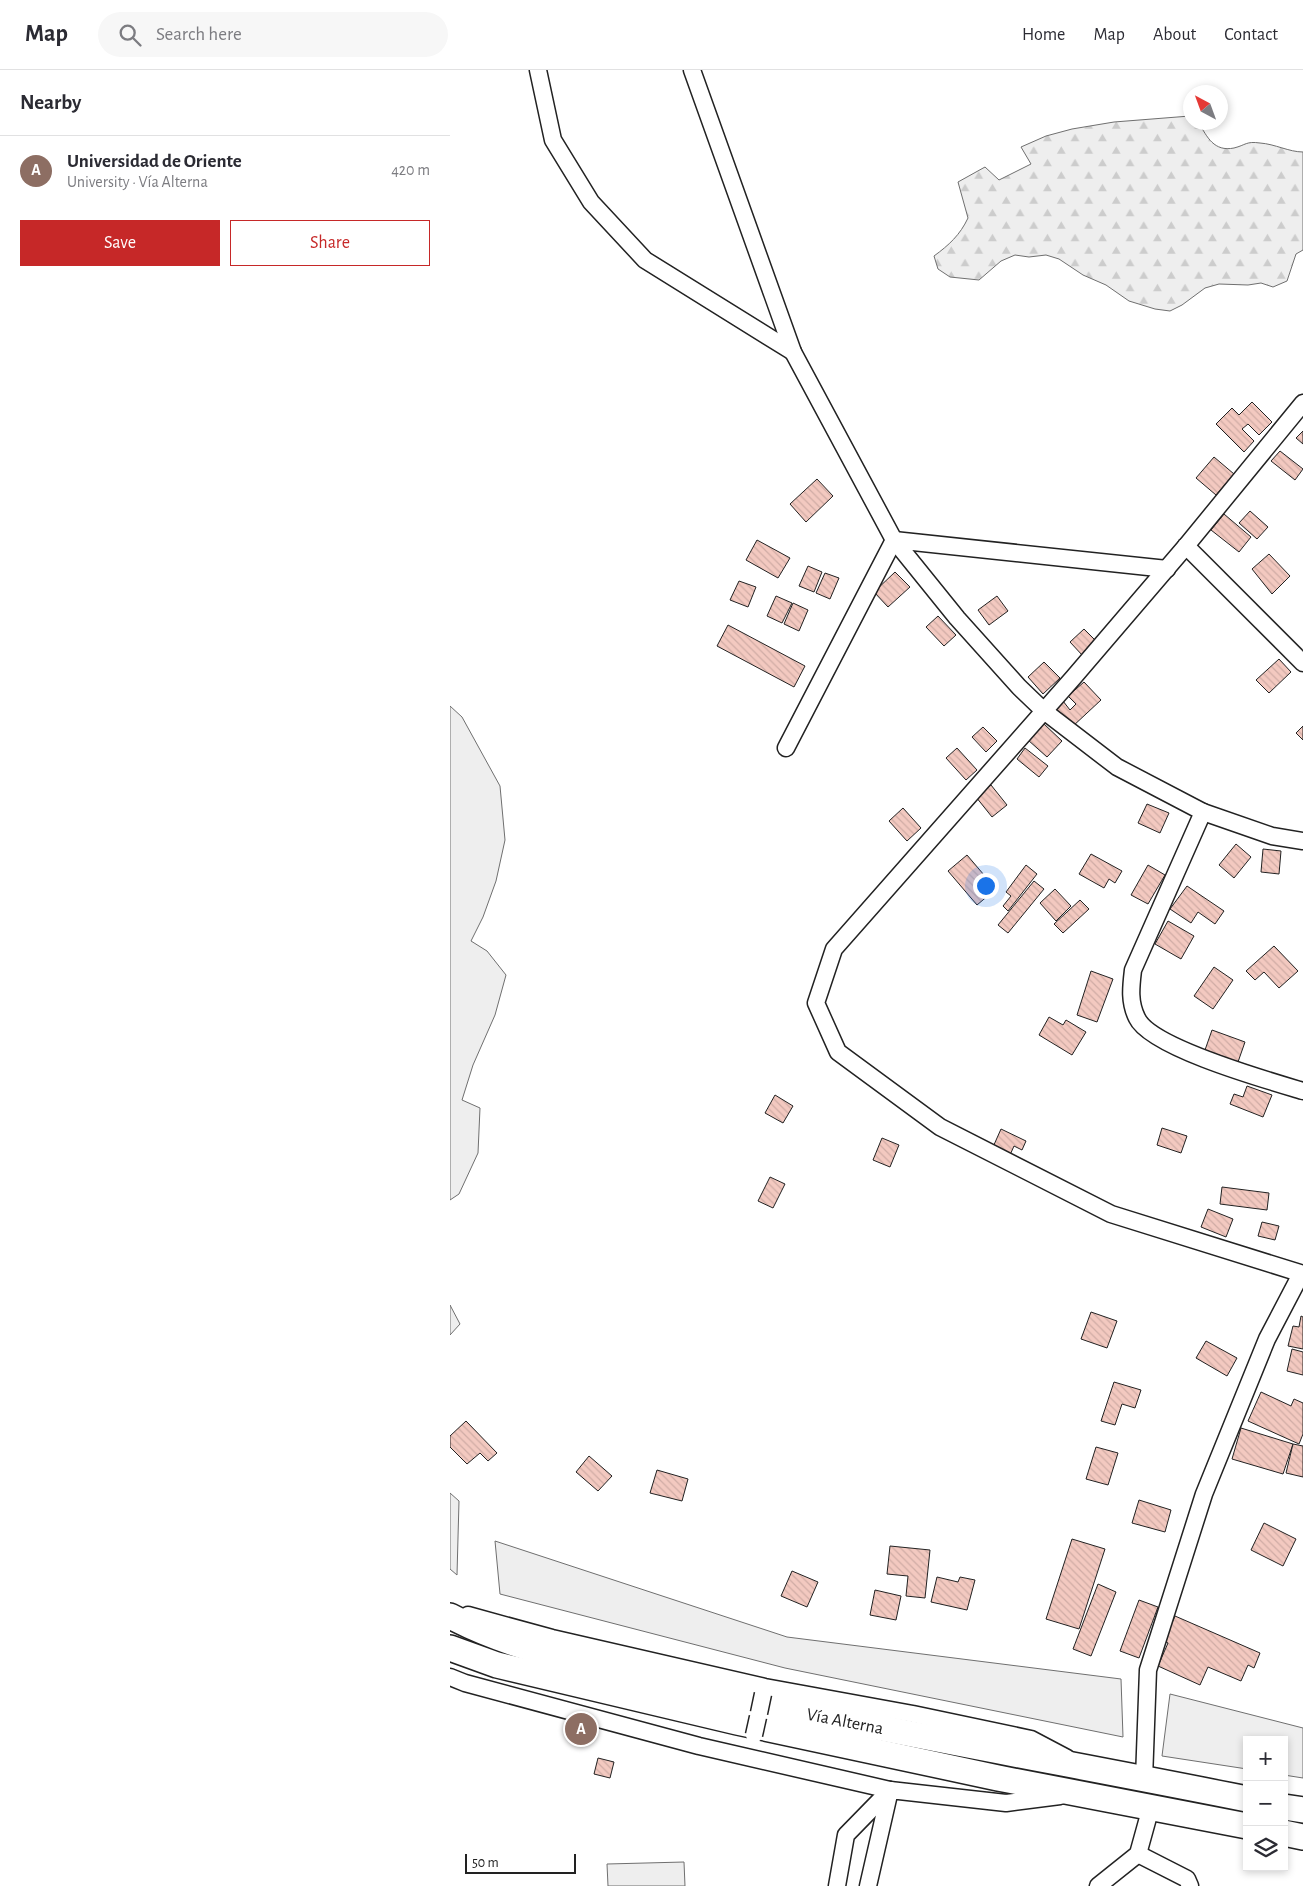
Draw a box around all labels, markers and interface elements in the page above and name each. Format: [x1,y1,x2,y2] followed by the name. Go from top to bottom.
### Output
[98,12,448,57] search box
[116,21,144,49] icon: search
[25,22,68,46] text: Map
[156,25,242,44] text: Search here
[1022,26,1065,44] text: Home
[1093,26,1125,44] text: Map
[1153,26,1196,44] text: About
[1224,26,1278,44] text: Contact
[1183,85,1228,130] north arrow
[20,92,81,113] text: Nearby
[67,152,242,171] text: Universidad de Oriente
[31,162,41,178] text: A
[391,162,430,178] text: 420 m
[67,174,208,190] text: University · Vía Alterna
[20,220,220,266] button: Save
[230,220,430,266] button: Share
[973,873,999,899] your location
[805,1706,885,1738] street label: Vía Alterna
[565,1710,597,1748] pin: A
[1243,1736,1288,1871] map controls
[1243,1736,1288,1781] button: +
[1243,1781,1288,1826] button: −
[1243,1826,1288,1871] button: layers
[465,1851,576,1874] scale bar
[472,1856,499,1870] text: 50 m

